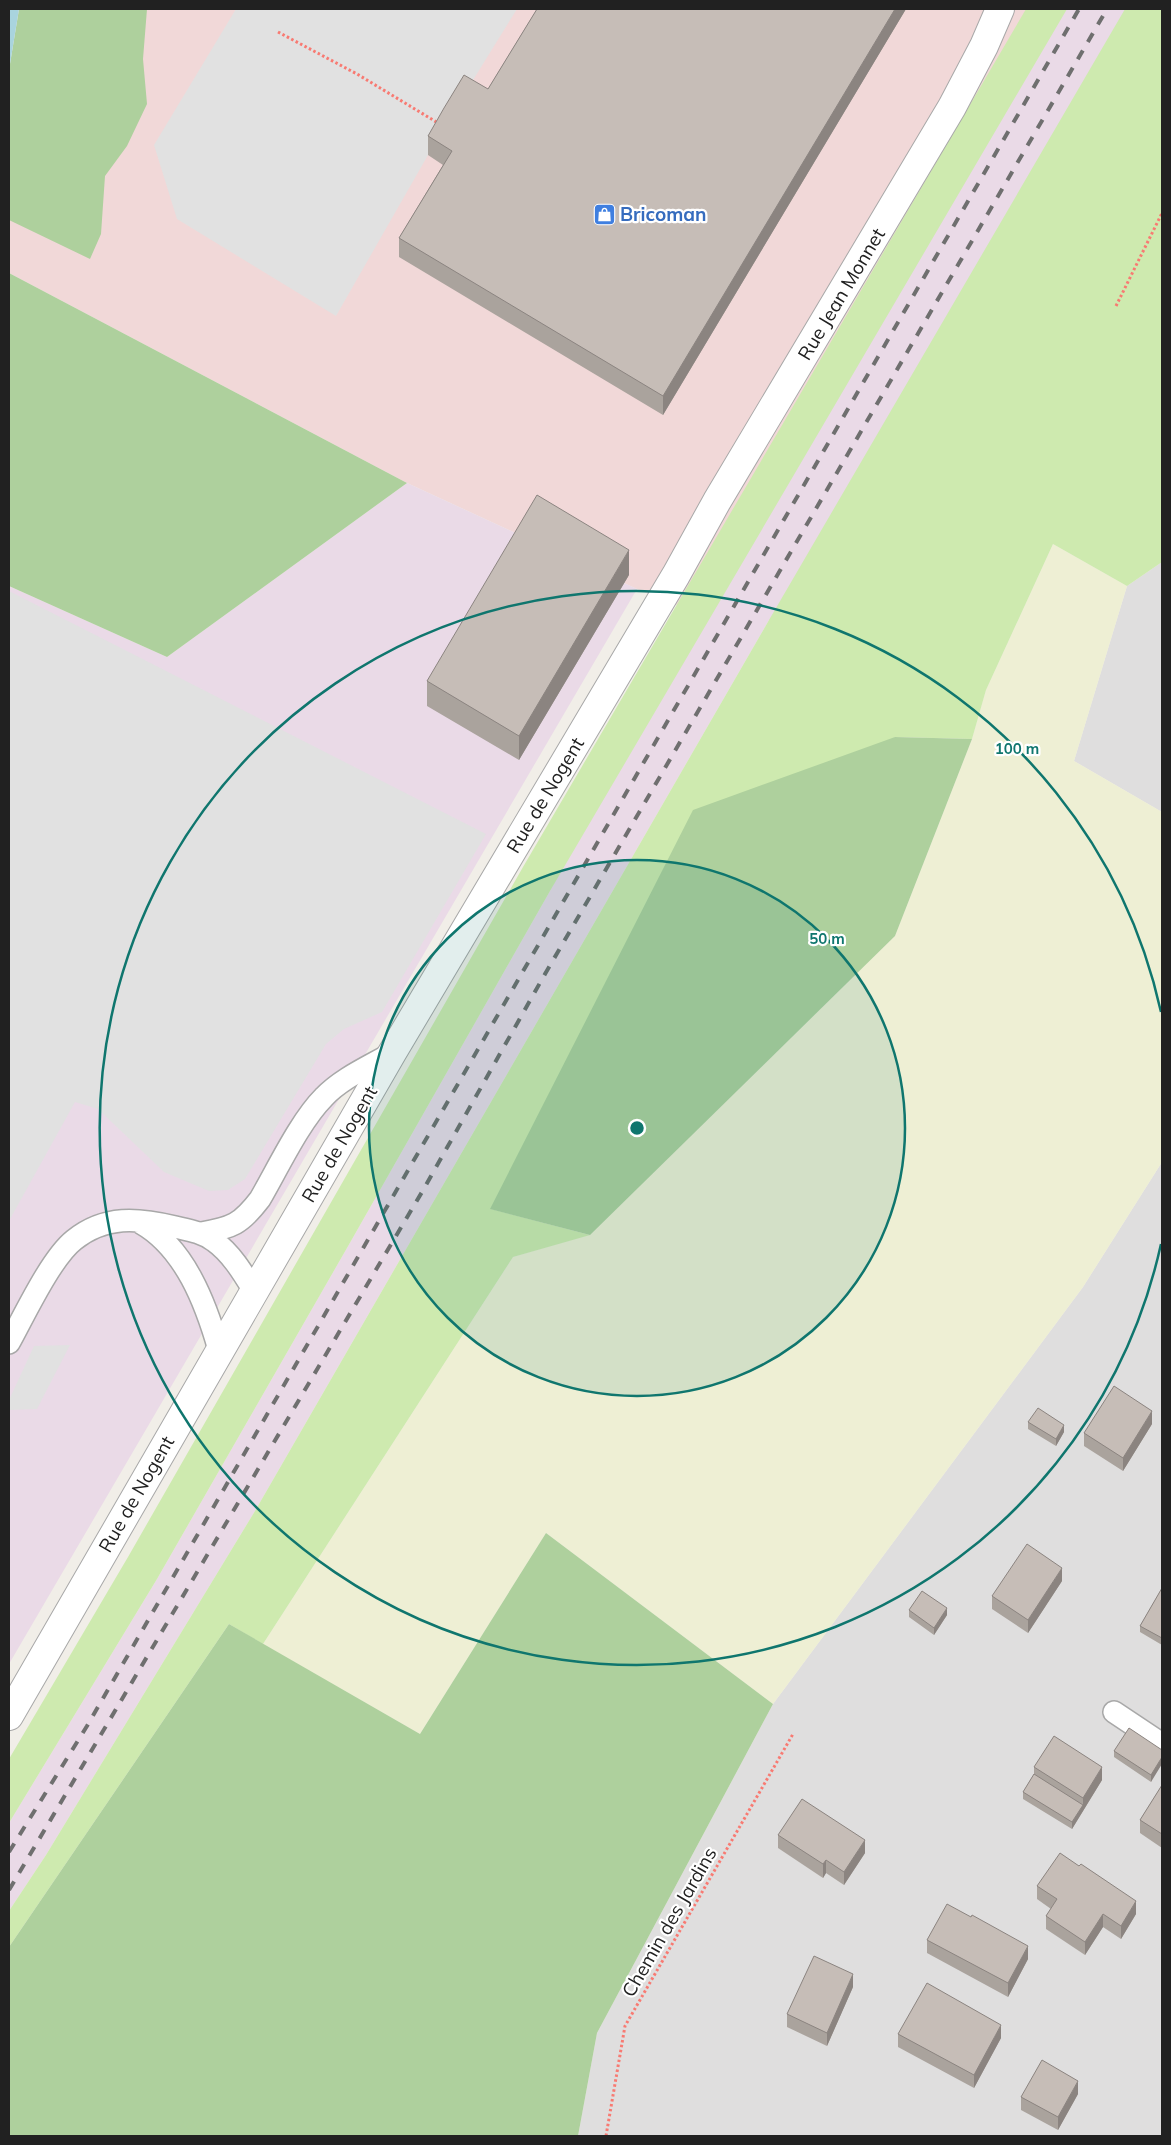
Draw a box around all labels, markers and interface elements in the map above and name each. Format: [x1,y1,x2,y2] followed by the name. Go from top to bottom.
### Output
[592,202,616,226] shop icon: Bricoman
[620,202,707,226] place label: Bricoman
[792,223,890,364] street label: Rue Jean Monnet
[501,733,589,857] street label: Rue de Nogent
[995,739,1039,758] text: 100 m
[809,929,845,948] text: 50 m
[296,1081,382,1207] street label: Rue de Nogent
[628,1119,646,1137] centre of rings
[93,1431,179,1557] street label: Rue de Nogent
[616,1843,722,2001] street label: Chemin des Jardins

